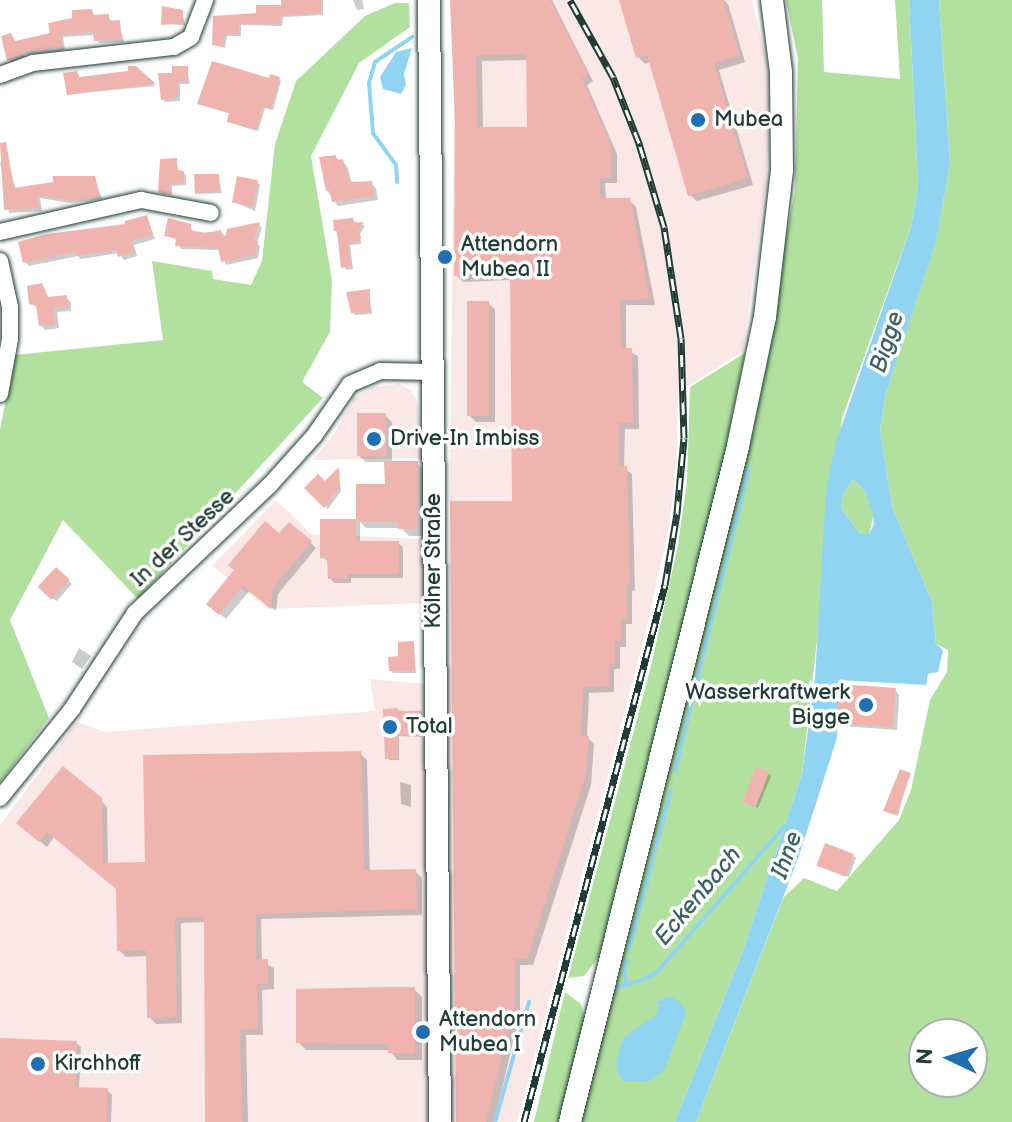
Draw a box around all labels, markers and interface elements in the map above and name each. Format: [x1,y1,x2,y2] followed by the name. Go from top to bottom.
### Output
[714,107,783,133] place label: Mubea
[689,111,707,129] marker: Mubea
[461,231,558,282] place label: Attendorn Mubea II
[436,248,454,266] marker: Attendorn Mubea II
[864,308,910,376] water label: Bigge
[390,426,539,452] place label: Drive-In Imbiss
[365,430,383,448] marker: Drive-In Imbiss
[126,483,240,593] street label: In der Stesse
[421,493,447,629] street label: Kölner Straße
[685,679,850,730] place label: Wasserkraftwerk Bigge
[857,696,875,714] marker: Wasserkraftwerk Bigge
[406,714,453,740] place label: Total
[381,718,399,736] marker: Total
[765,828,809,882] water label: Ihne
[648,841,748,951] water label: Eckenbach
[439,1006,536,1058] place label: Attendorn Mubea I
[908,1018,988,1098] north arrow
[414,1023,432,1041] marker: Attendorn Mubea I
[912,1047,940,1066] text: N
[54,1051,141,1077] place label: Kirchhoff
[29,1055,47,1073] marker: Kirchhoff

